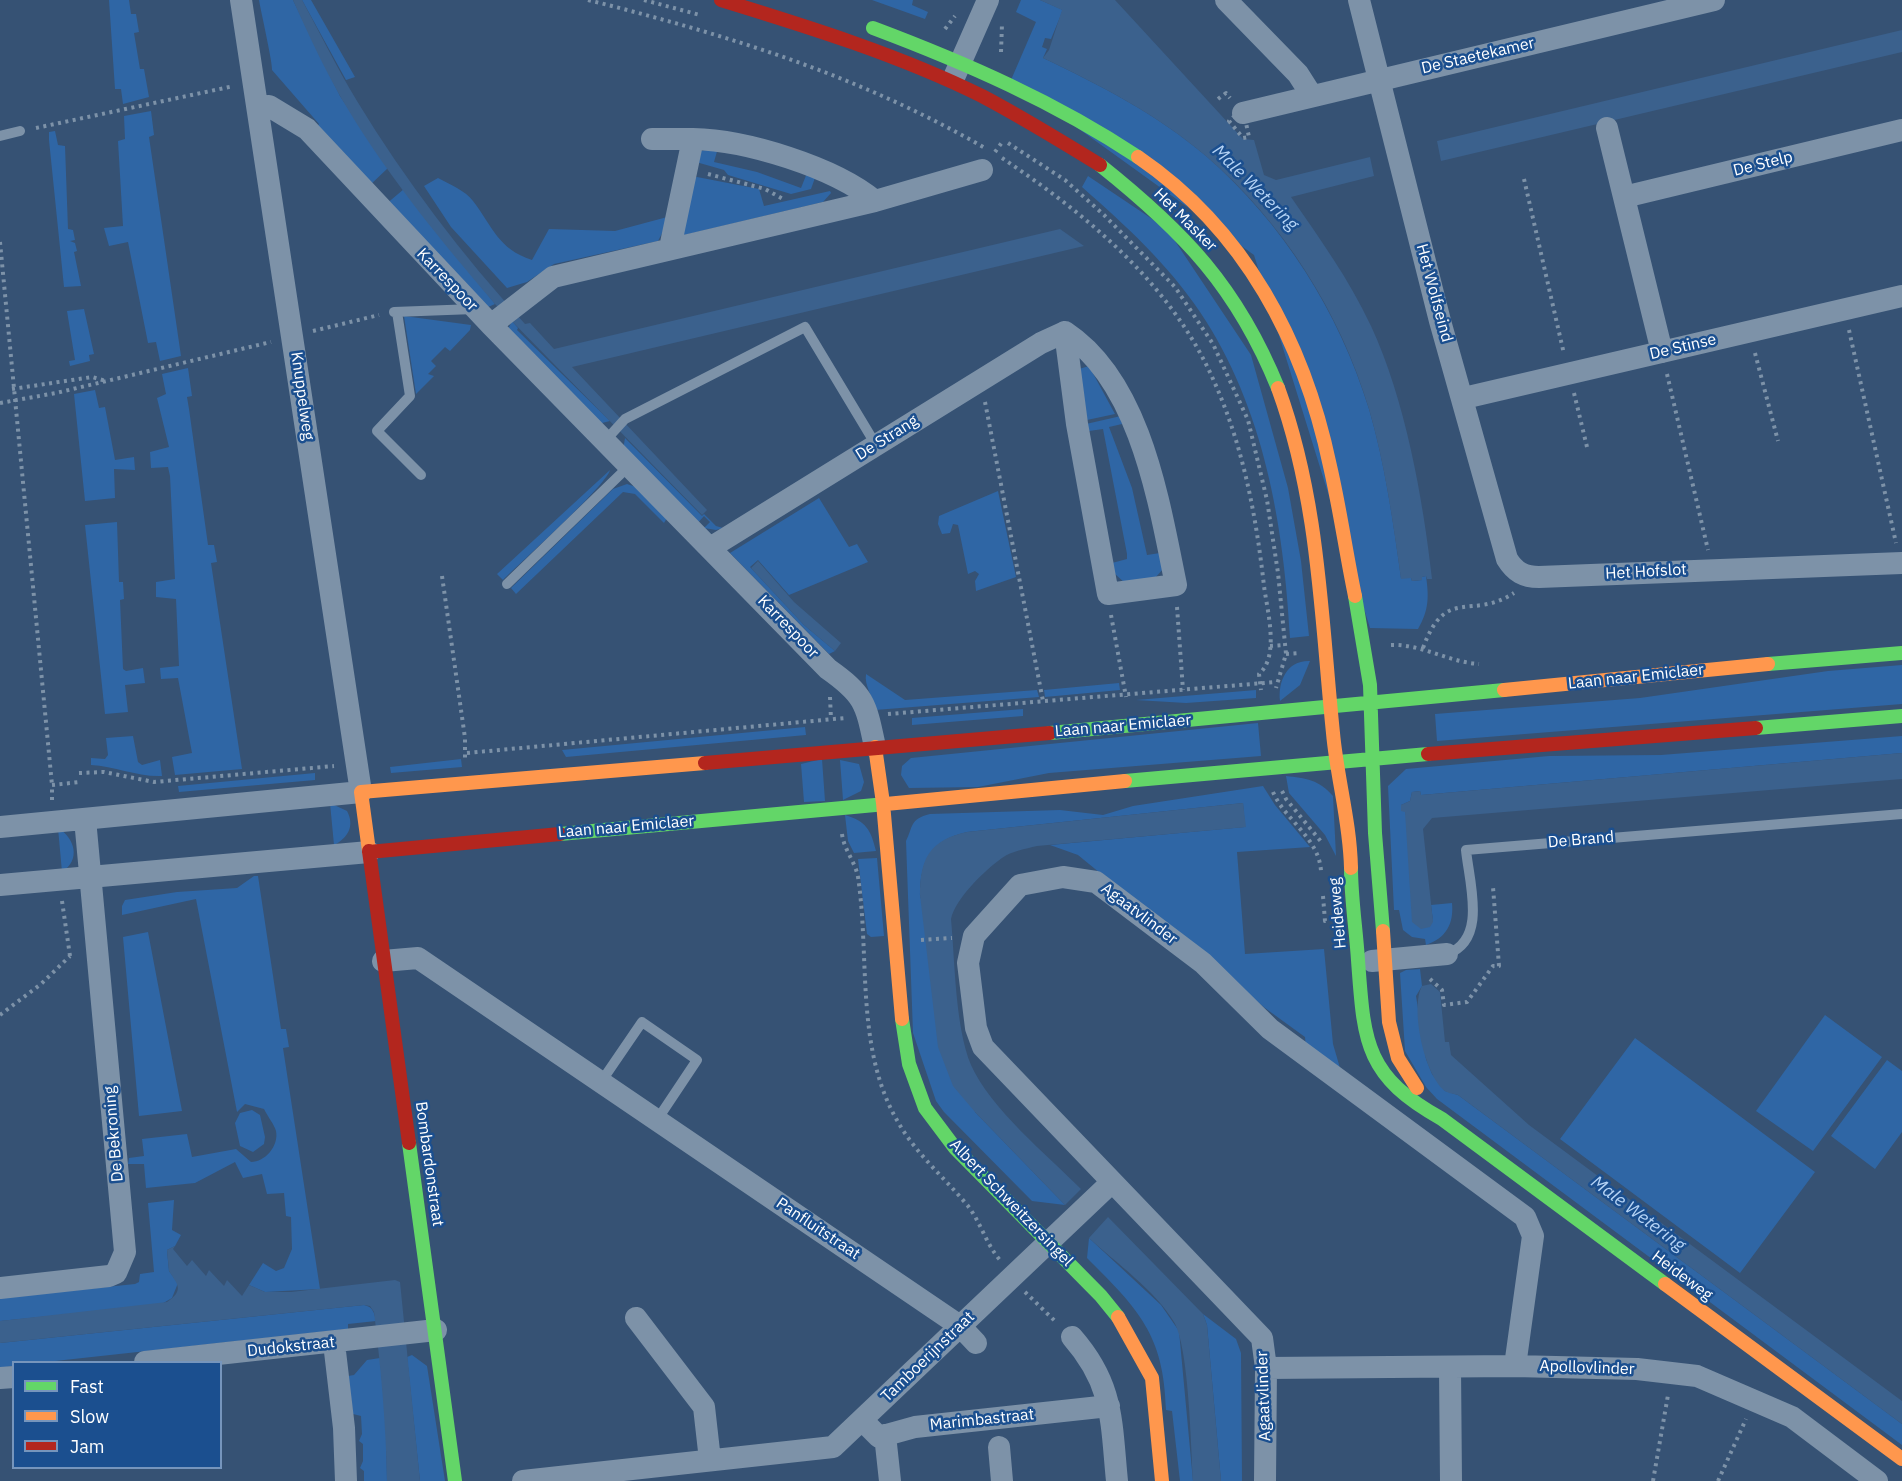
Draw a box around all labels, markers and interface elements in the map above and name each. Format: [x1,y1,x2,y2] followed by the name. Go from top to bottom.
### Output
[1420,34,1536,78] street label: De Staetekamer
[1208,141,1302,235] water label: Male Wetering
[1731,147,1795,181] street label: De Stelp
[1149,184,1221,256] street label: Het Masker
[1412,242,1456,344] street label: Het Wolfseind
[412,245,482,315] street label: Karrespoor
[1648,330,1718,364] street label: De Stinse
[286,350,318,442] street label: Knuppelweg
[852,411,922,465] street label: De Strang
[1605,560,1687,584] street label: Het Hofslot
[753,592,823,662] street label: Karrespoor
[1567,660,1705,694] street label: Laan naar Emiclaer
[1054,710,1192,742] street label: Laan naar Emiclaer
[557,811,695,843] street label: Laan naar Emiclaer
[1547,828,1615,852] street label: De Brand
[1325,877,1351,949] street label: Heideweg
[1097,879,1181,949] street label: Agaatvlinder
[100,1085,128,1183] street label: De Bekroning
[411,1100,447,1228] street label: Bombardonstraat
[945,1135,1077,1271] street label: Albert Schweitzersingel
[1586,1171,1690,1257] water label: Male Wetering
[772,1194,864,1264] street label: Panfluitstraat
[1648,1247,1716,1305] street label: Heideweg
[877,1308,979,1406] street label: Tamboerijnstraat
[246,1333,336,1361] street label: Dudokstraat
[1253,1350,1275,1442] street label: Agaatvlinder
[1539,1357,1635,1379] street label: Apollovlinder
[12,1361,222,1469] legend
[70,1375,104,1398] text: Fast
[70,1405,109,1428] text: Slow
[929,1405,1035,1435] street label: Marimbastraat
[70,1435,105,1458] text: Jam

